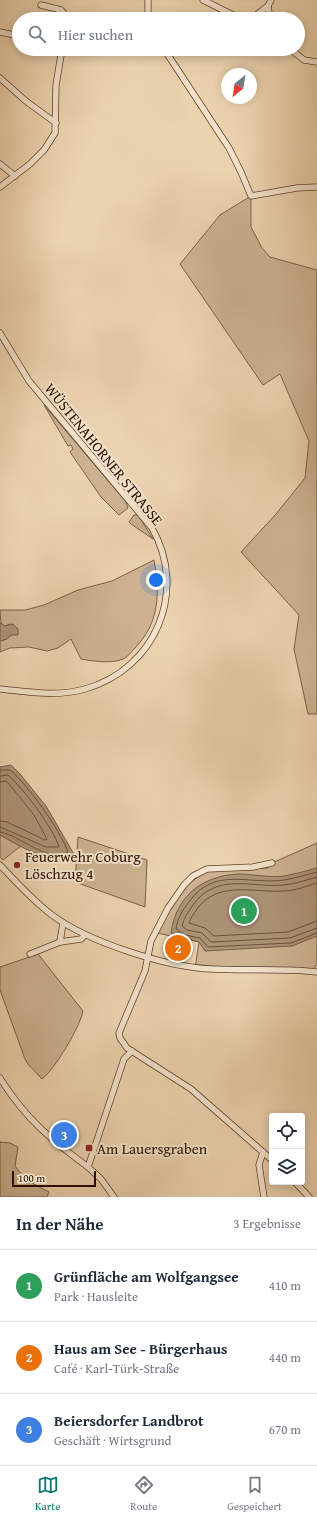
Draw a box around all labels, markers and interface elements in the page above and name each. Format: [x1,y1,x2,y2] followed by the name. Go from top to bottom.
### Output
[12,12,305,56] search box
[26,23,48,45] icon: search
[58,24,133,45] text: Hier suchen
[221,68,257,104] north arrow
[40,378,168,530] street label: WÜSTENAHORNER STRASSE
[146,570,166,590] your location
[25,846,141,884] place label: Feuerwehr Coburg Löschzug 4
[12,860,22,870] marker: Feuerwehr Coburg Löschzug 4
[231,896,257,926] pin: 1
[165,933,191,963] pin: 2
[269,1113,305,1185] map controls
[269,1113,305,1149] button: locate
[51,1120,77,1150] pin: 3
[97,1138,208,1159] place label: Am Lauersgraben
[84,1143,94,1153] marker: Am Lauersgraben
[269,1149,305,1185] button: layers
[12,1169,96,1188] scale bar
[18,1170,45,1186] text: 100 m
[16,1211,104,1236] text: In der Nähe
[233,1214,301,1233] text: 3 Ergebnisse
[54,1266,239,1287] text: Grünfläche am Wolfgangsee
[26,1276,32,1295] text: 1
[269,1276,301,1295] text: 410 m
[54,1287,138,1306] text: Park · Hausleite
[54,1338,227,1359] text: Haus am See - Bürgerhaus
[26,1348,32,1367] text: 2
[269,1348,301,1367] text: 440 m
[54,1359,179,1378] text: Café · Karl-Türk-Straße
[54,1410,204,1431] text: Beiersdorfer Landbrot
[26,1420,32,1439] text: 3
[269,1420,301,1439] text: 670 m
[54,1431,171,1450] text: Geschäft · Wirtsgrund
[35,1474,60,1514] tab: Karte
[130,1474,157,1514] tab: Route
[227,1474,282,1514] tab: Gespeichert

